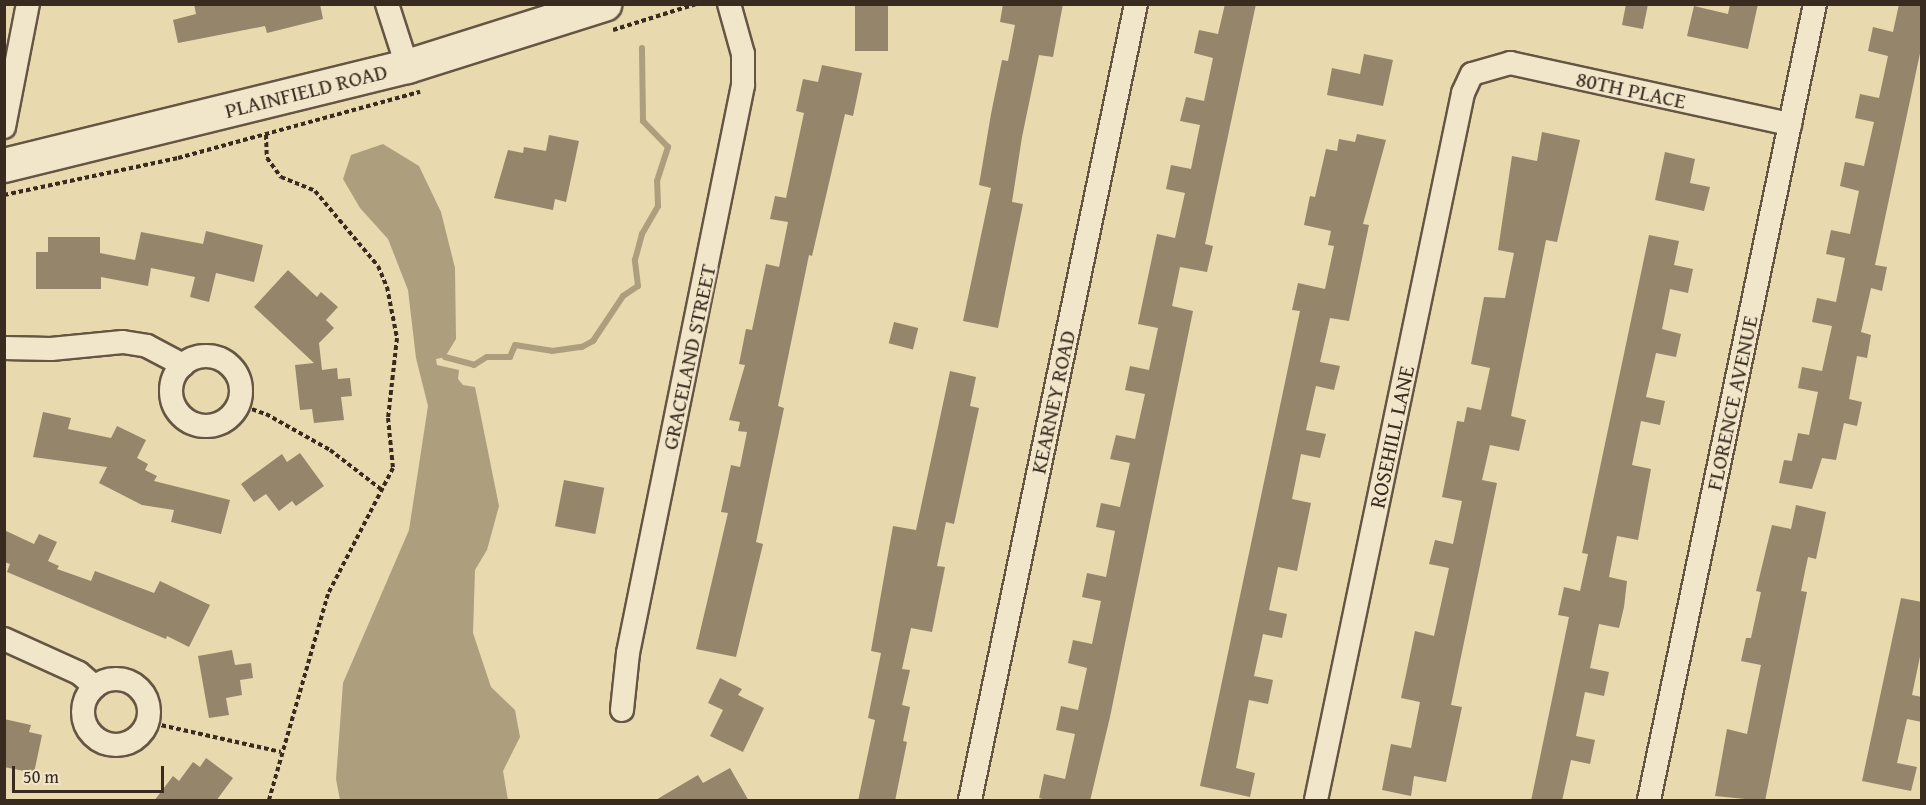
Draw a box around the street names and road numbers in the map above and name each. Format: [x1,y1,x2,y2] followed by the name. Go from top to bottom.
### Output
[222,58,390,124] street label: PLAINFIELD ROAD
[1574,65,1688,115] street label: 80TH PLACE
[656,262,722,452] street label: GRACELAND STREET
[1701,313,1763,493] street label: FLORENCE AVENUE
[1025,328,1081,476] street label: KEARNEY ROAD
[1364,363,1420,511] street label: ROSEHILL LANE

